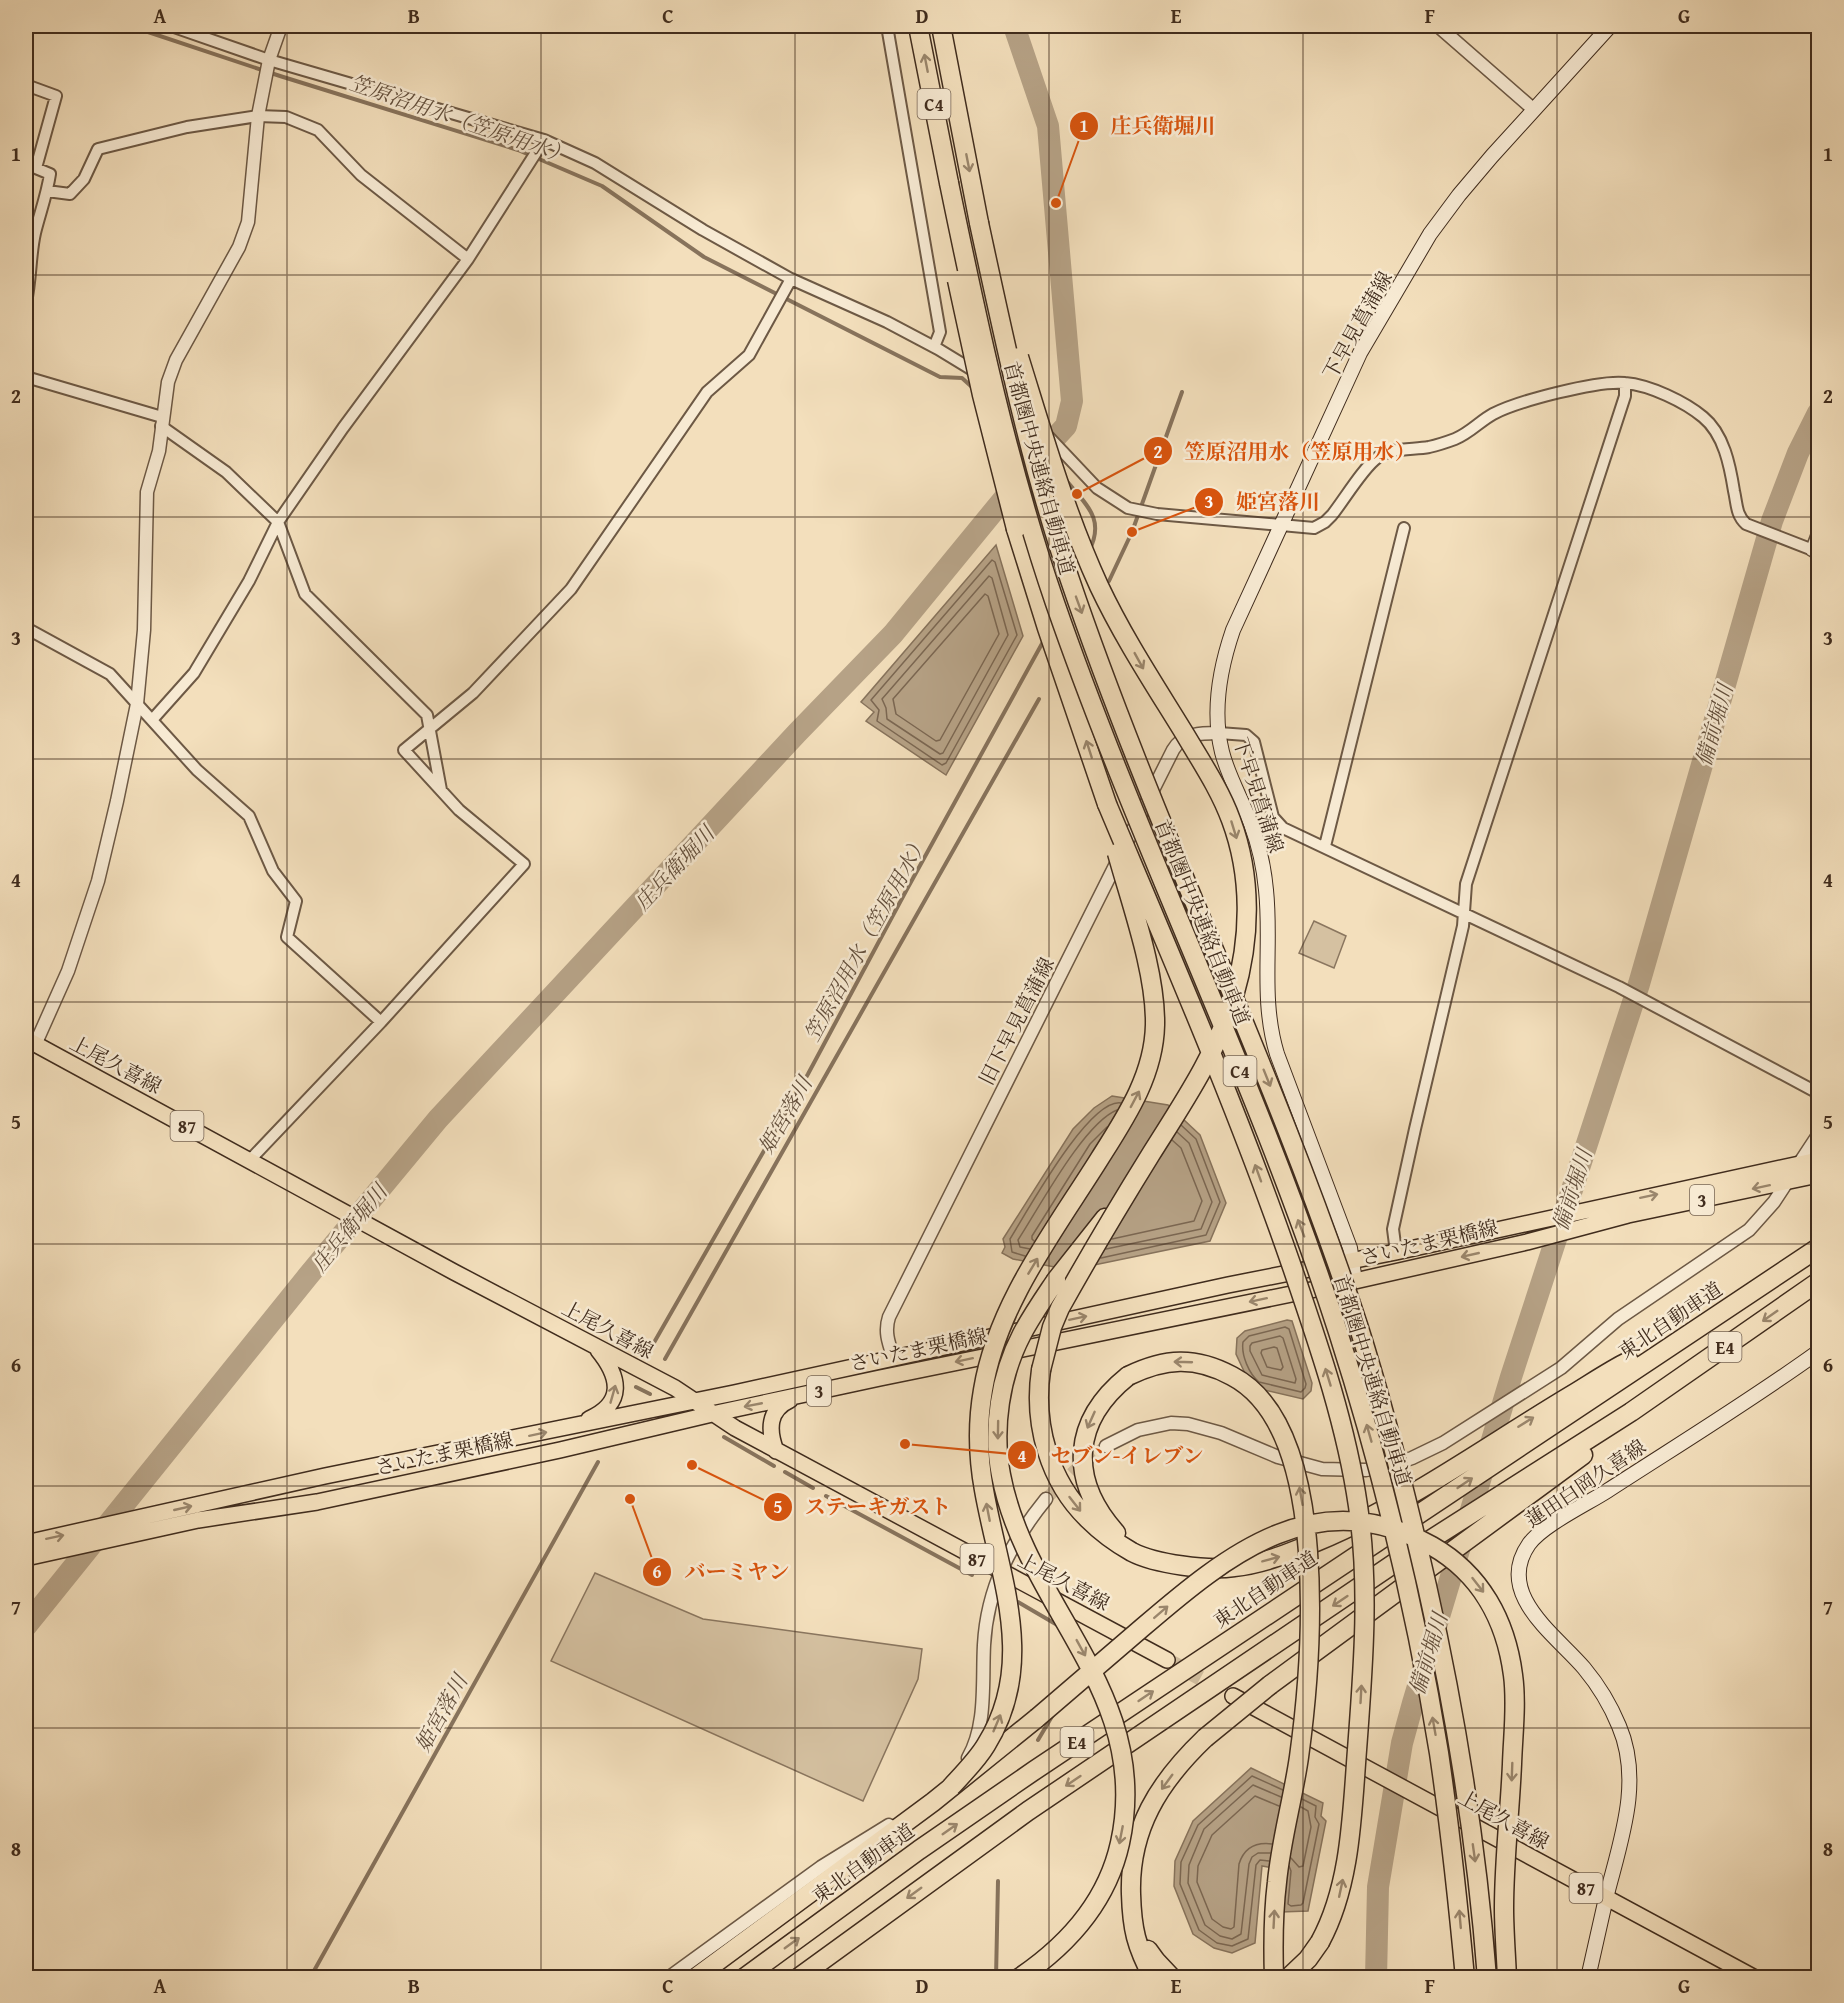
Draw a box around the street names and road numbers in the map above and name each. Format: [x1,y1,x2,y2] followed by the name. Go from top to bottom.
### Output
[918,89,950,119] road number: C4
[1315,265,1399,385] street label: 下早見菖蒲線
[998,358,1082,578] street label: 首都圏中央連絡自動車道
[1227,733,1291,857] street label: 下早見菖蒲線
[1148,815,1258,1029] street label: 首都圏中央連絡自動車道
[971,952,1061,1090] street label: 旧下早見菖蒲線
[65,1028,167,1100] street label: 上尾久喜線
[1224,1056,1256,1086] road number: C4
[170,1111,204,1141] road number: 87
[1690,1185,1714,1215] road number: 3
[1358,1212,1500,1272] street label: さいたま栗橋線
[1327,1271,1419,1489] street label: 首都圏中央連絡自動車道
[1612,1274,1728,1366] street label: 東北自動車道
[557,1293,659,1365] street label: 上尾久喜線
[847,1320,989,1378] street label: さいたま栗橋線
[1708,1332,1742,1362] road number: E4
[807,1376,831,1406] road number: 3
[373,1424,515,1482] street label: さいたま栗橋線
[1519,1432,1651,1534] street label: 蓮田白岡久喜線
[1207,1543,1323,1635] street label: 東北自動車道
[960,1544,994,1574] road number: 87
[1013,1545,1115,1617] street label: 上尾久喜線
[1060,1727,1094,1757] road number: E4
[1453,1782,1555,1856] street label: 上尾久喜線
[806,1816,920,1910] street label: 東北自動車道
[1570,1873,1602,1903] road number: 87

